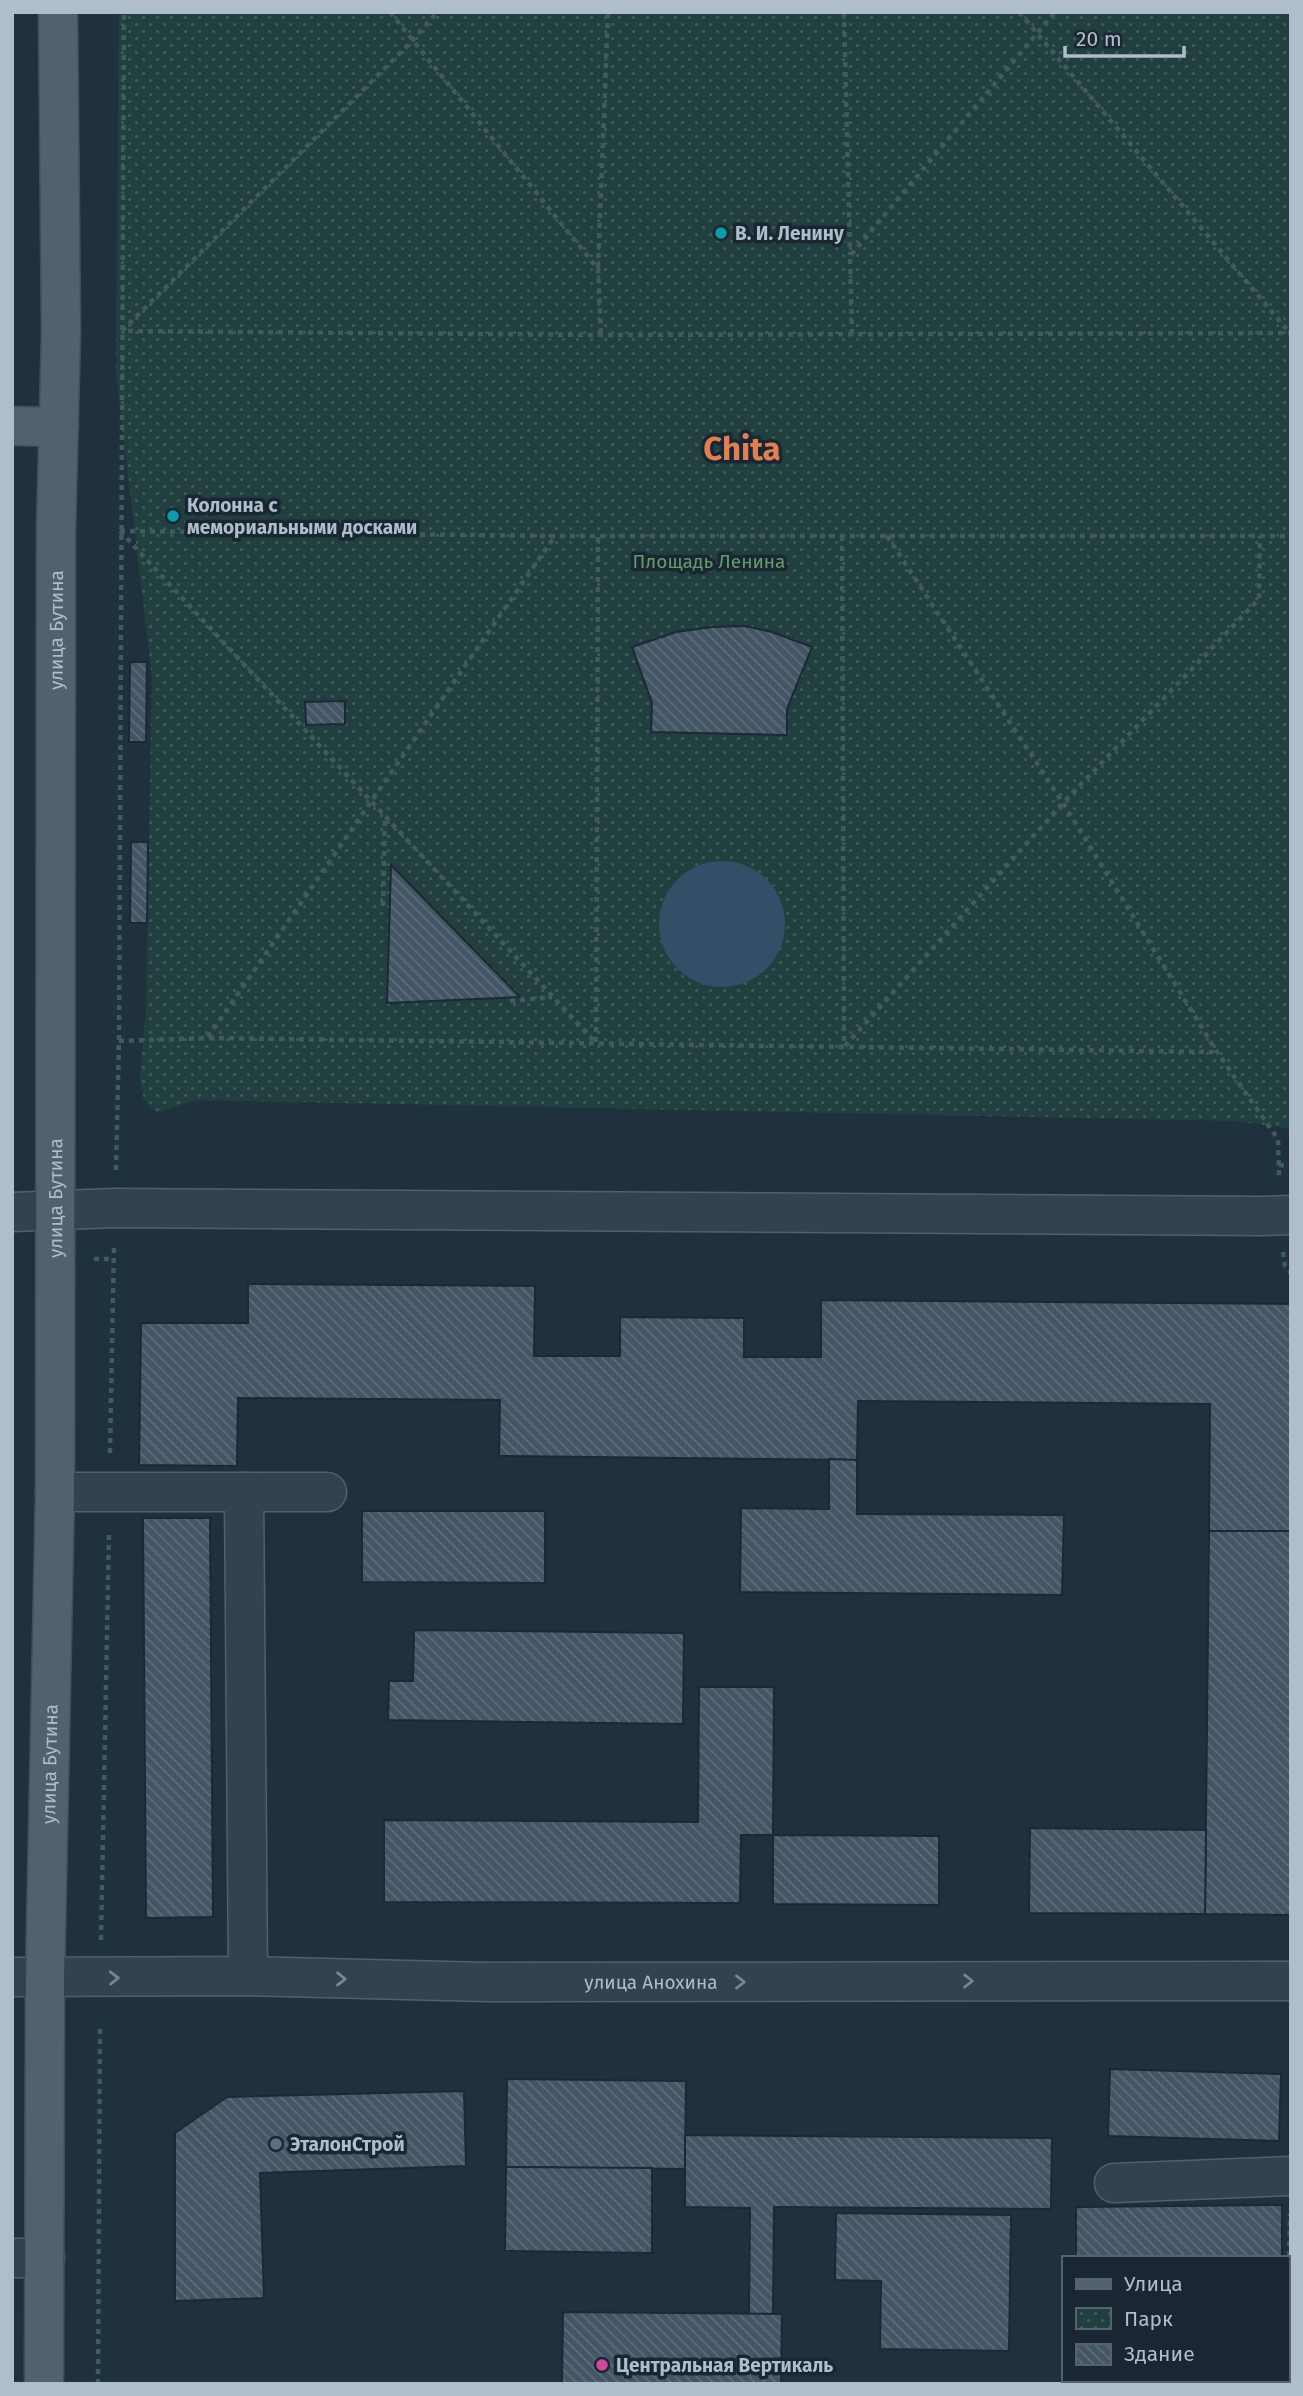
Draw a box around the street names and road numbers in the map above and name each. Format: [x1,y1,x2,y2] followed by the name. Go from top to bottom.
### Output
[44,570,67,690] street label: улица Бутина
[44,1138,67,1258] street label: улица Бутина
[37,1704,62,1824] street label: улица Бутина
[584,1970,718,1993] street label: улица Анохина

